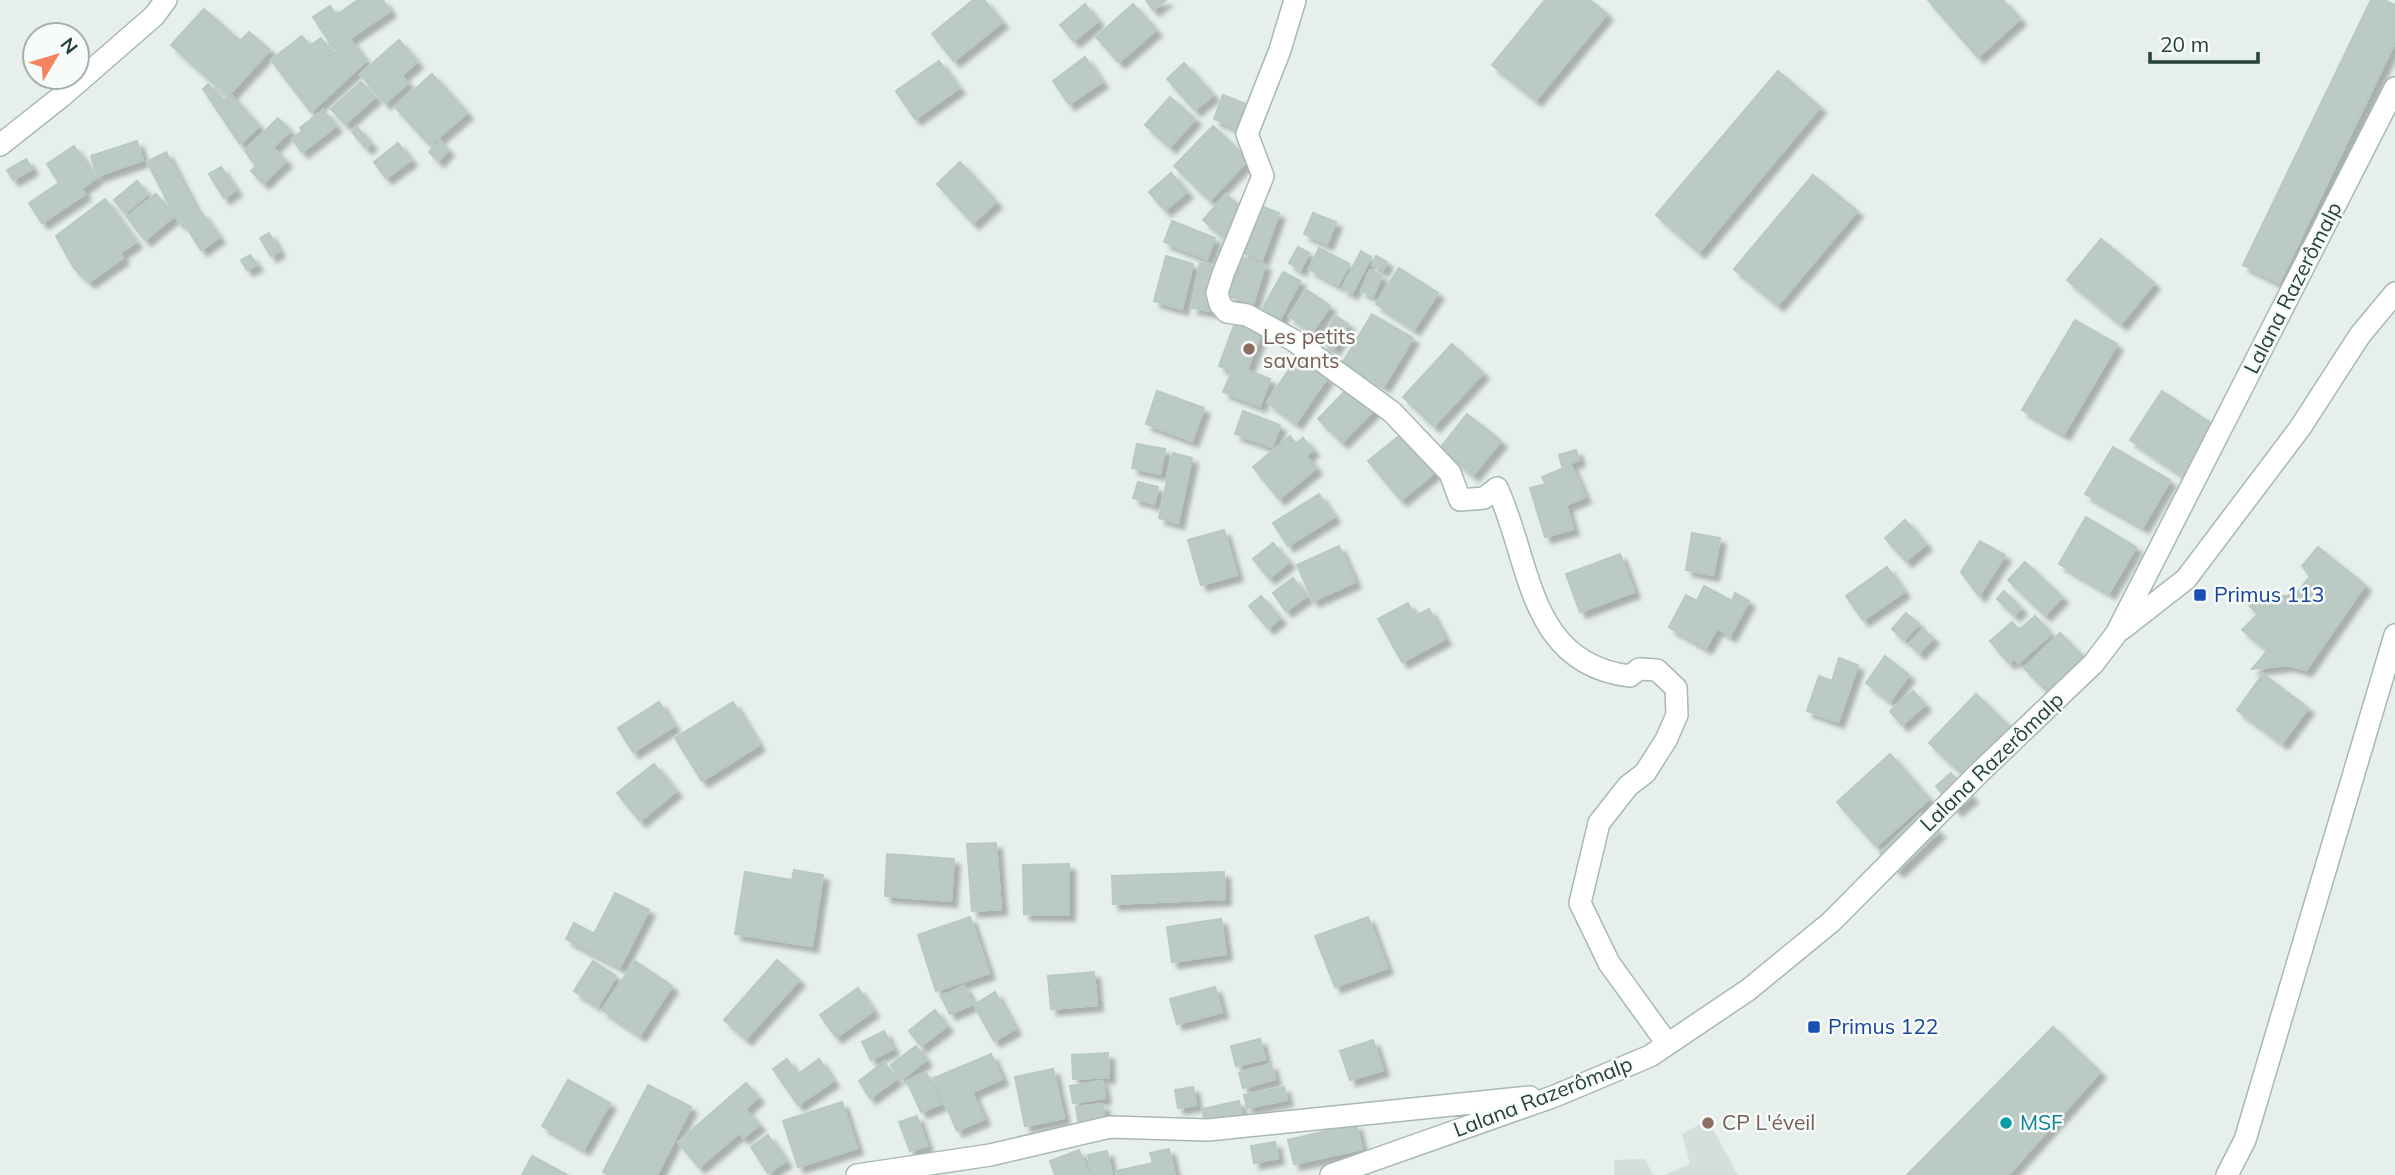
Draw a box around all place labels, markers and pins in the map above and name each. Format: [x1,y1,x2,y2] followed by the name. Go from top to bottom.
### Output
[1263,323,1356,373] place label: Les petits savants
[1241,341,1257,357] marker: Les petits savants
[2214,581,2324,607] place label: Primus 113
[2192,587,2208,603] marker: Primus 113
[1828,1013,1938,1039] place label: Primus 122
[1806,1019,1822,1035] marker: Primus 122
[1722,1109,1815,1135] place label: CP L'éveil
[2020,1109,2063,1135] place label: MSF
[1700,1115,1716,1131] marker: CP L'éveil
[1998,1115,2014,1131] marker: MSF

